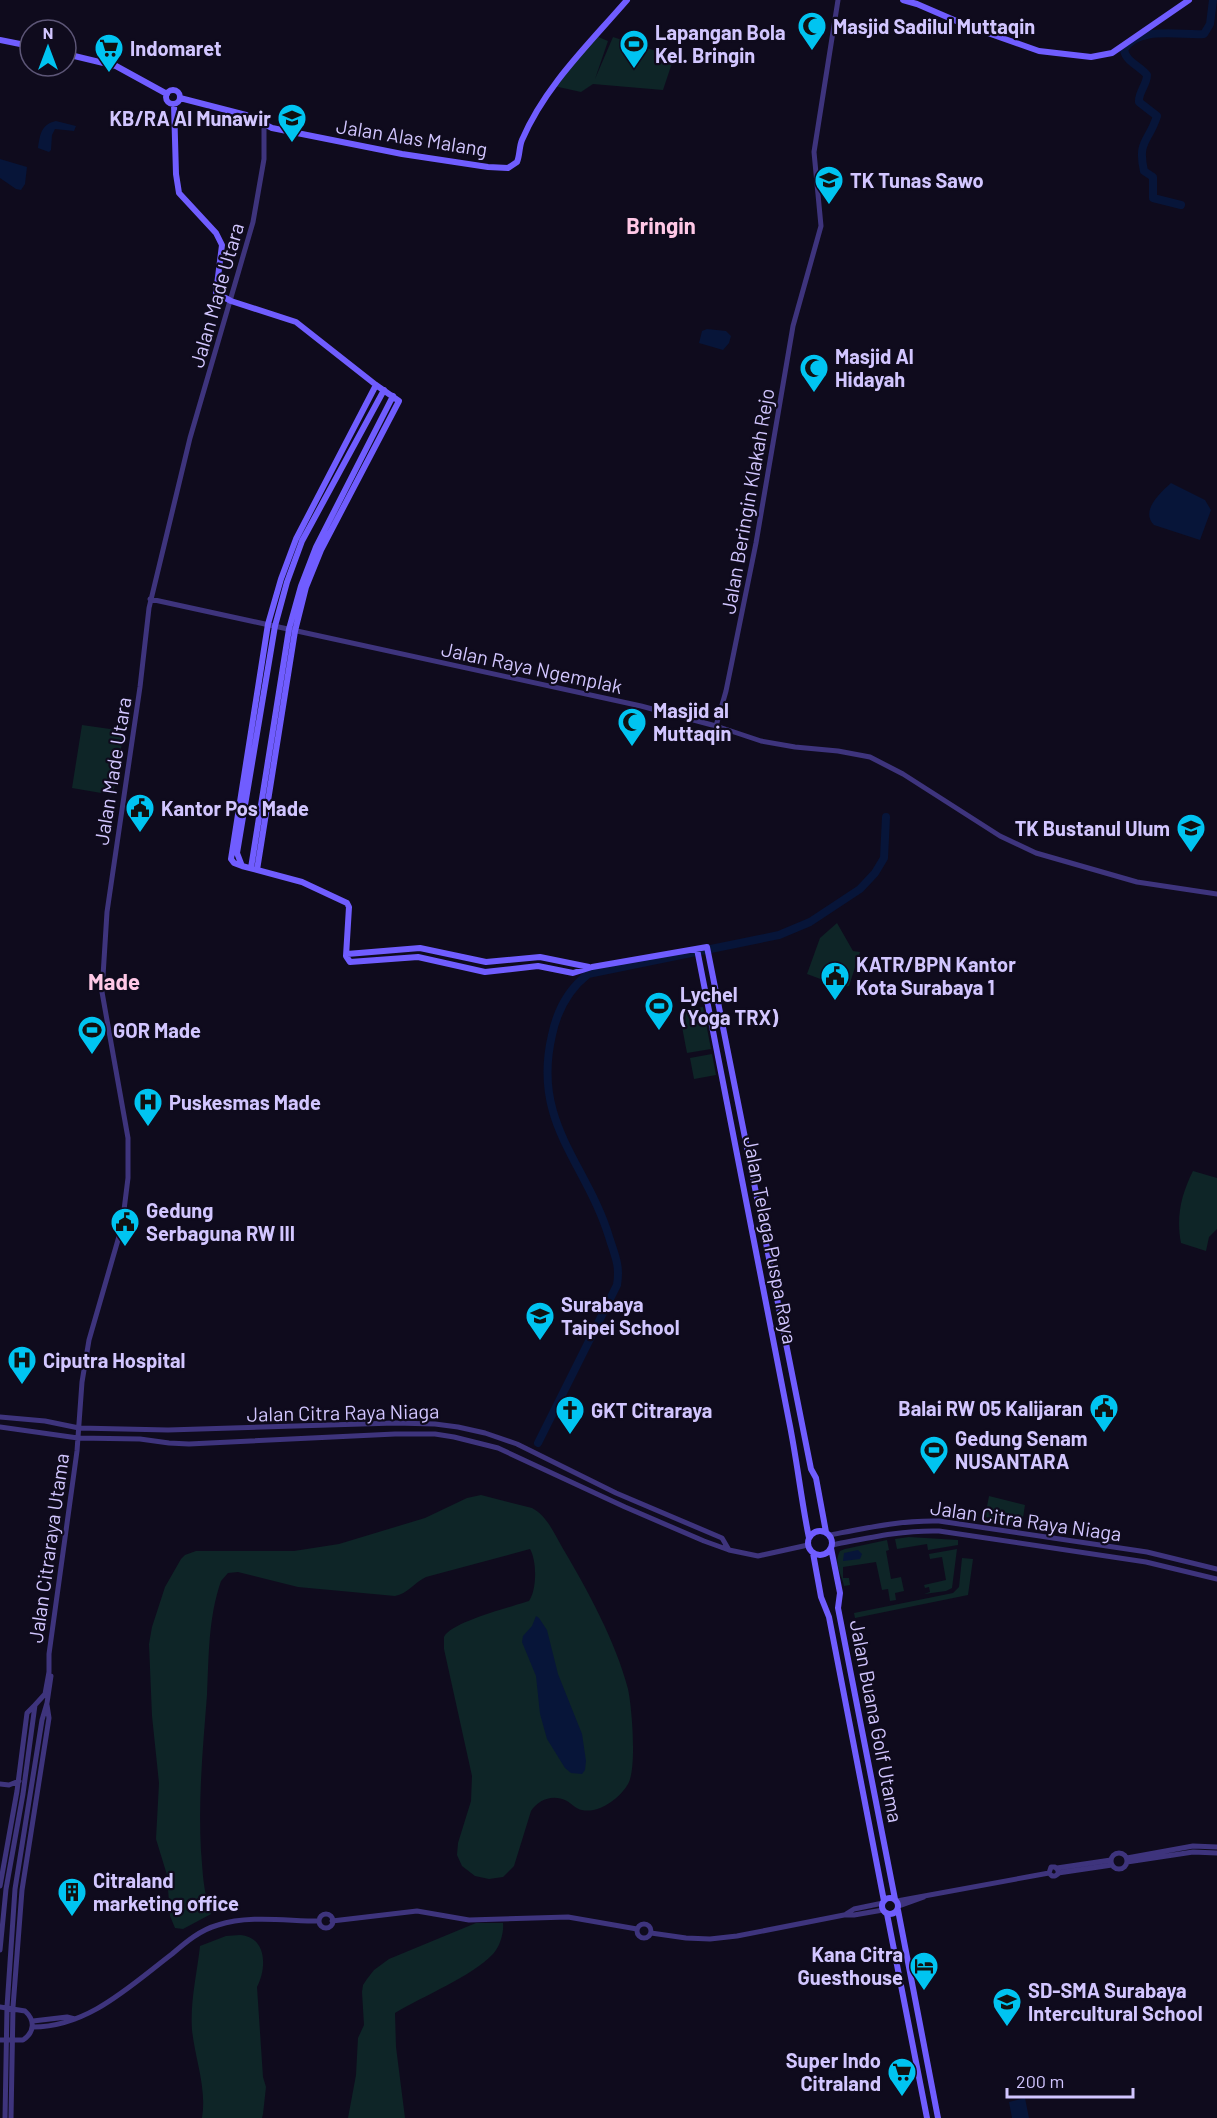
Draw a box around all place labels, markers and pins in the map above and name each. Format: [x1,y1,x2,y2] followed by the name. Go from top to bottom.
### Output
[796,10,828,52] mosque icon: Masjid Sadilul Muttaqin
[833,14,1035,38] place label: Masjid Sadilul Muttaqin
[655,20,785,67] place label: Lapangan Bola Kel. Bringin
[618,28,650,70] sports icon: Lapangan Bola Kel. Bringin
[93,32,125,74] supermarket icon: Indomaret
[130,36,222,60] place label: Indomaret
[276,102,308,144] school or university icon: KB/RA Al Munawir
[109,106,271,130] place label: KB/RA Al Munawir
[813,164,845,206] school or university icon: TK Tunas Sawo
[850,168,984,192] place label: TK Tunas Sawo
[835,344,914,391] place label: Masjid Al Hidayah
[798,352,830,394] mosque icon: Masjid Al Hidayah
[653,698,731,745] place label: Masjid al Muttaqin
[616,706,648,748] mosque icon: Masjid al Muttaqin
[124,792,156,834] public building icon: Kantor Pos Made
[161,796,309,820] place label: Kantor Pos Made
[1175,812,1207,854] school or university icon: TK Bustanul Ulum
[1015,816,1170,840] place label: TK Bustanul Ulum
[856,952,1016,999] place label: KATR/BPN Kantor Kota Surabaya 1
[819,960,851,1002] public building icon: KATR/BPN Kantor Kota Surabaya 1
[679,982,778,1029] place label: Lychel (Yoga TRX)
[643,990,675,1032] sports icon: Lychel (Yoga TRX)
[76,1014,108,1056] sports icon: GOR Made
[113,1018,201,1042] place label: GOR Made
[132,1086,164,1128] hospital icon: Puskesmas Made
[169,1090,321,1114] place label: Puskesmas Made
[146,1198,295,1245] place label: Gedung Serbaguna RW III
[109,1206,141,1248] public building icon: Gedung Serbaguna RW III
[561,1292,680,1339] place label: Surabaya Taipei School
[524,1300,556,1342] school or university icon: Surabaya Taipei School
[6,1344,38,1386] hospital icon: Ciputra Hospital
[43,1348,185,1372] place label: Ciputra Hospital
[1088,1392,1120,1434] public building icon: Balai RW 05 Kalijaran
[554,1394,586,1436] church icon: GKT Citraraya
[898,1396,1083,1420] place label: Balai RW 05 Kalijaran
[591,1398,712,1422] place label: GKT Citraraya
[955,1426,1087,1473] place label: Gedung Senam NUSANTARA
[918,1434,950,1476] sports icon: Gedung Senam NUSANTARA
[93,1868,239,1915] place label: Citraland marketing office
[56,1876,88,1918] building icon: Citraland marketing office
[798,1942,903,1989] place label: Kana Citra Guesthouse
[908,1950,940,1992] hotel icon: Kana Citra Guesthouse
[1028,1978,1203,2025] place label: SD-SMA Surabaya Intercultural School
[991,1986,1023,2028] school or university icon: SD-SMA Surabaya Intercultural School
[786,2048,881,2095] place label: Super Indo Citraland
[886,2056,918,2098] supermarket icon: Super Indo Citraland

